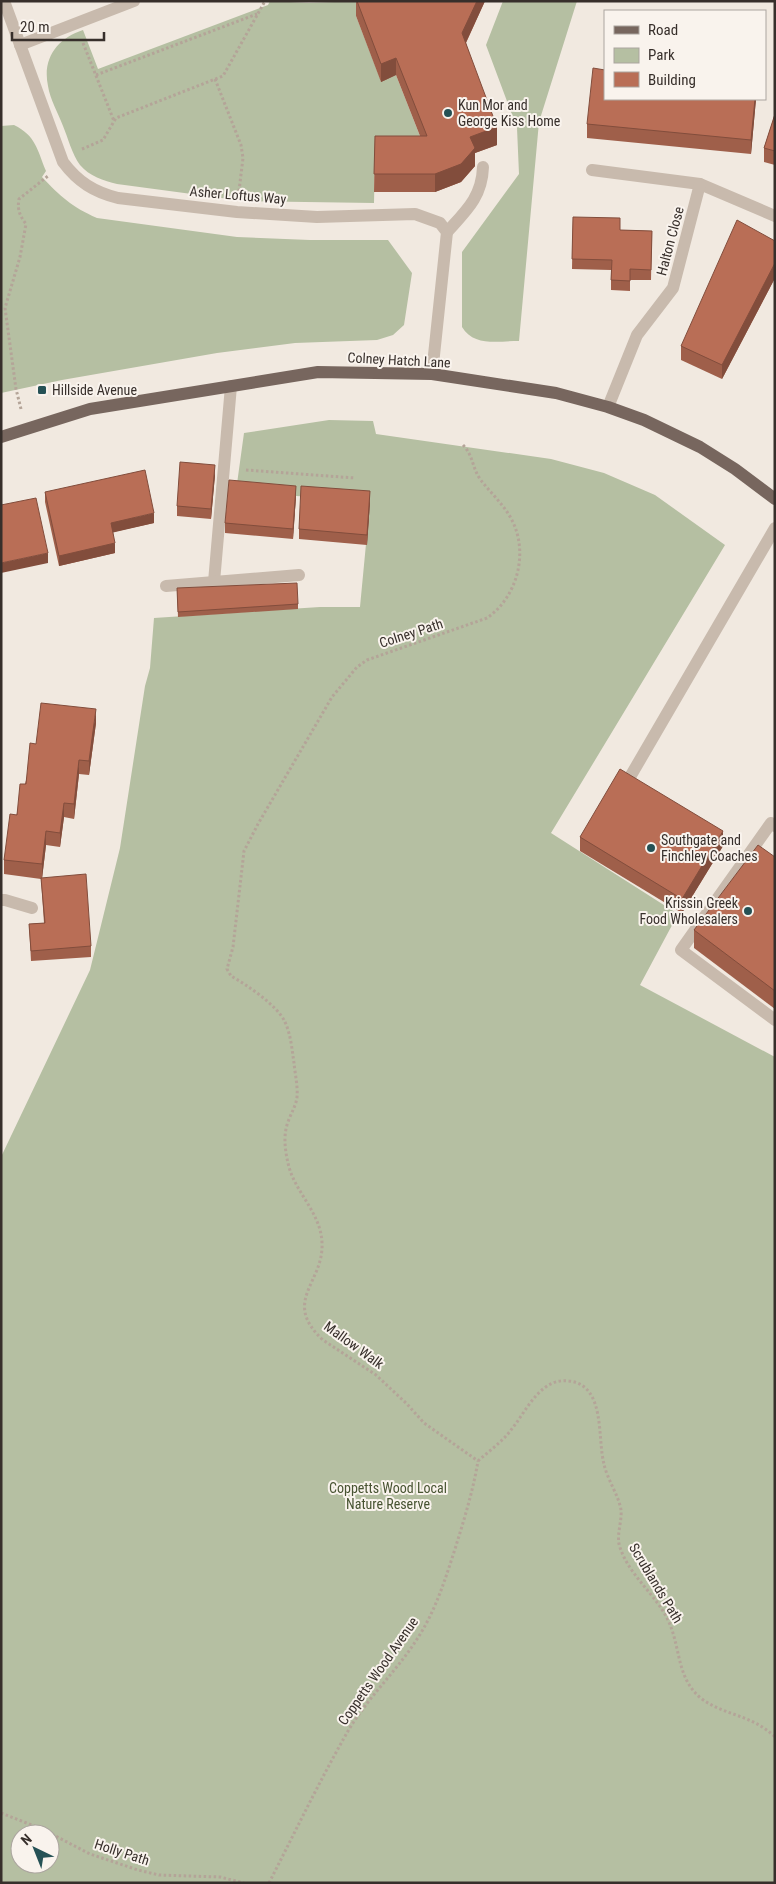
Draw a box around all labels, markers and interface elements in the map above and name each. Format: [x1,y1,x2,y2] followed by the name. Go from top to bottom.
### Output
[12,10,105,42] scale bar
[604,10,766,100] legend
[20,18,50,36] text: 20 m
[648,21,678,39] text: Road
[648,46,675,64] text: Park
[648,71,696,89] text: Building
[458,97,561,129] place label: Kun Mor and George Kiss Home
[442,107,454,119] marker: Kun Mor and George Kiss Home
[189,183,287,207] street label: Asher Loftus Way
[653,204,687,277] street label: Halton Close
[347,349,451,371] street label: Colney Hatch Lane
[52,382,137,398] place label: Hillside Avenue
[36,384,48,396] marker: Hillside Avenue
[377,615,445,651] street label: Colney Path
[661,832,758,864] place label: Southgate and Finchley Coaches
[645,842,657,854] marker: Southgate and Finchley Coaches
[639,895,739,927] place label: Krissin Greek Food Wholesalers
[742,905,754,917] marker: Krissin Greek Food Wholesalers
[321,1318,387,1372] street label: Mallow Walk
[329,1480,447,1512] park label: Coppetts Wood Local Nature Reserve
[626,1540,686,1626] street label: Scrublands Path
[335,1614,422,1728] street label: Coppetts Wood Avenue
[10,1824,60,1874] north arrow
[18,1831,35,1848] text: N
[93,1836,151,1868] street label: Holly Path

